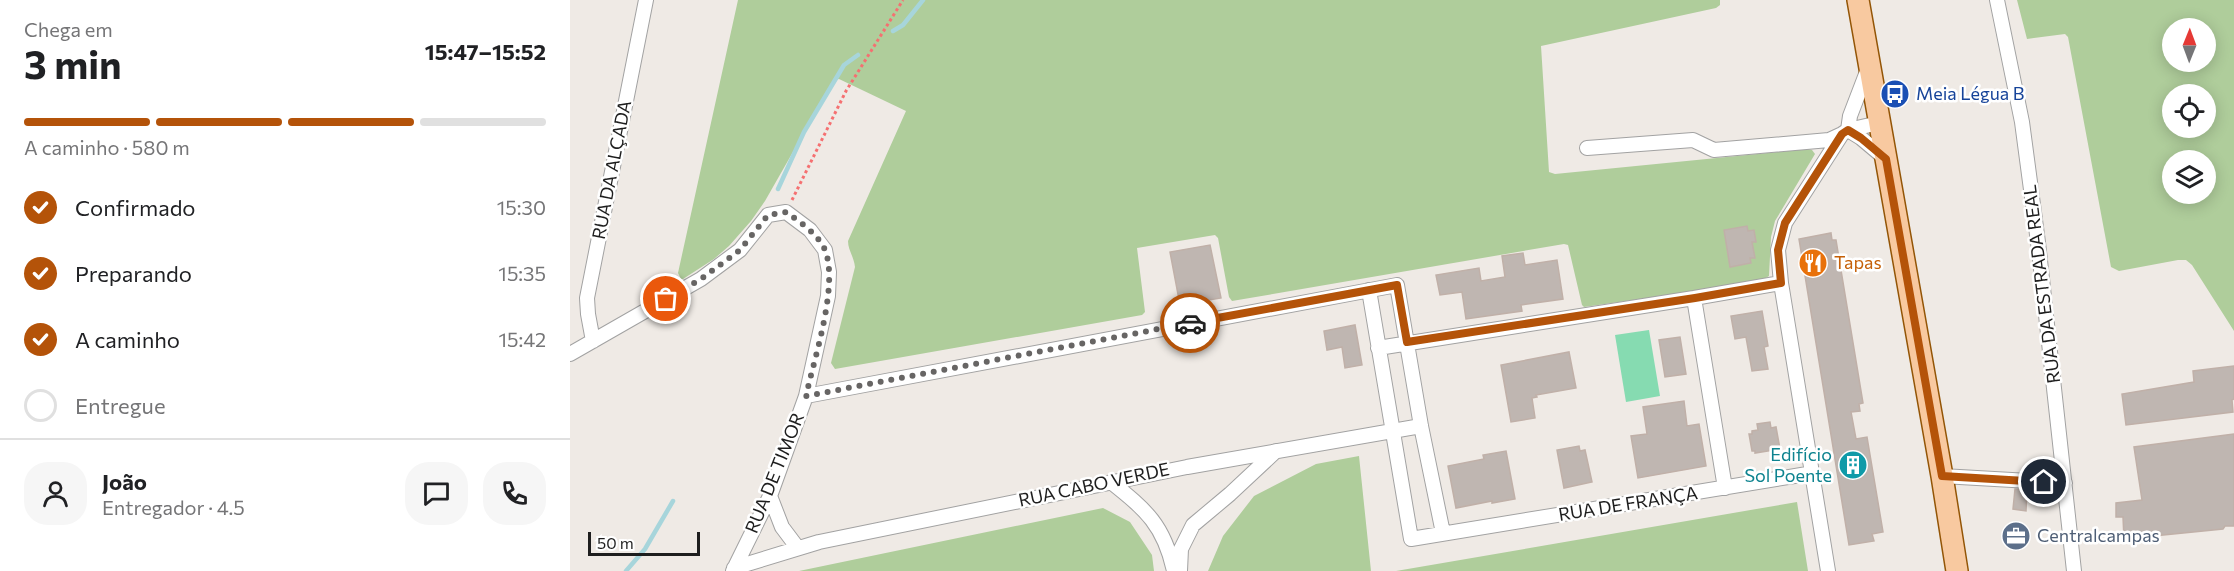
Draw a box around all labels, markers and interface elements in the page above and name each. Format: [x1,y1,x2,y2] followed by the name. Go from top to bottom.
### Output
[24,17,113,41] text: Chega em
[2162,18,2216,72] north arrow
[2162,18,2216,204] map controls
[425,38,546,65] text: 15:47–15:52
[24,39,122,87] text: 3 min
[1879,78,1911,110] bus stop icon: Meia Légua B
[1916,82,2024,104] place label: Meia Légua B
[2162,84,2216,138] button: locate
[587,98,635,241] street label: RUA DA ALÇADA
[24,135,190,159] text: A caminho · 580 m
[2162,150,2216,204] button: layers
[2018,184,2064,385] street label: RUA DA ESTRADA REAL
[24,191,57,224] icon: check
[75,194,196,221] text: Confirmado
[497,195,546,219] text: 15:30
[1797,247,1829,279] restaurant icon: Tapas
[1834,251,1882,273] place label: Tapas
[24,257,57,290] icon: check
[75,260,192,287] text: Preparando
[498,261,546,285] text: 15:35
[640,273,691,324] pin
[649,282,682,315] icon: bag
[1160,293,1220,353] courier
[1174,307,1207,340] icon: car
[24,323,57,356] icon: check
[75,326,180,353] text: A caminho
[498,327,546,351] text: 15:42
[75,392,166,419] text: Entregue
[740,409,808,536] street label: RUA DE TIMOR
[1744,443,1832,486] place label: Edifício Sol Poente
[1837,449,1869,481] building icon: Edifício Sol Poente
[2018,456,2069,507] pin
[1016,457,1171,511] street label: RUA CABO VERDE
[24,462,87,525] button: person
[405,462,468,525] button: chat
[483,462,546,525] button: phone
[2027,465,2060,498] icon: home
[102,468,147,495] text: João
[1557,481,1699,525] street label: RUA DE FRANÇA
[102,495,245,519] text: Entregador · 4.5
[2000,520,2032,552] office icon: Centralcampas
[2037,524,2160,546] place label: Centralcampas
[588,529,700,556] scale bar
[597,533,634,552] text: 50 m

